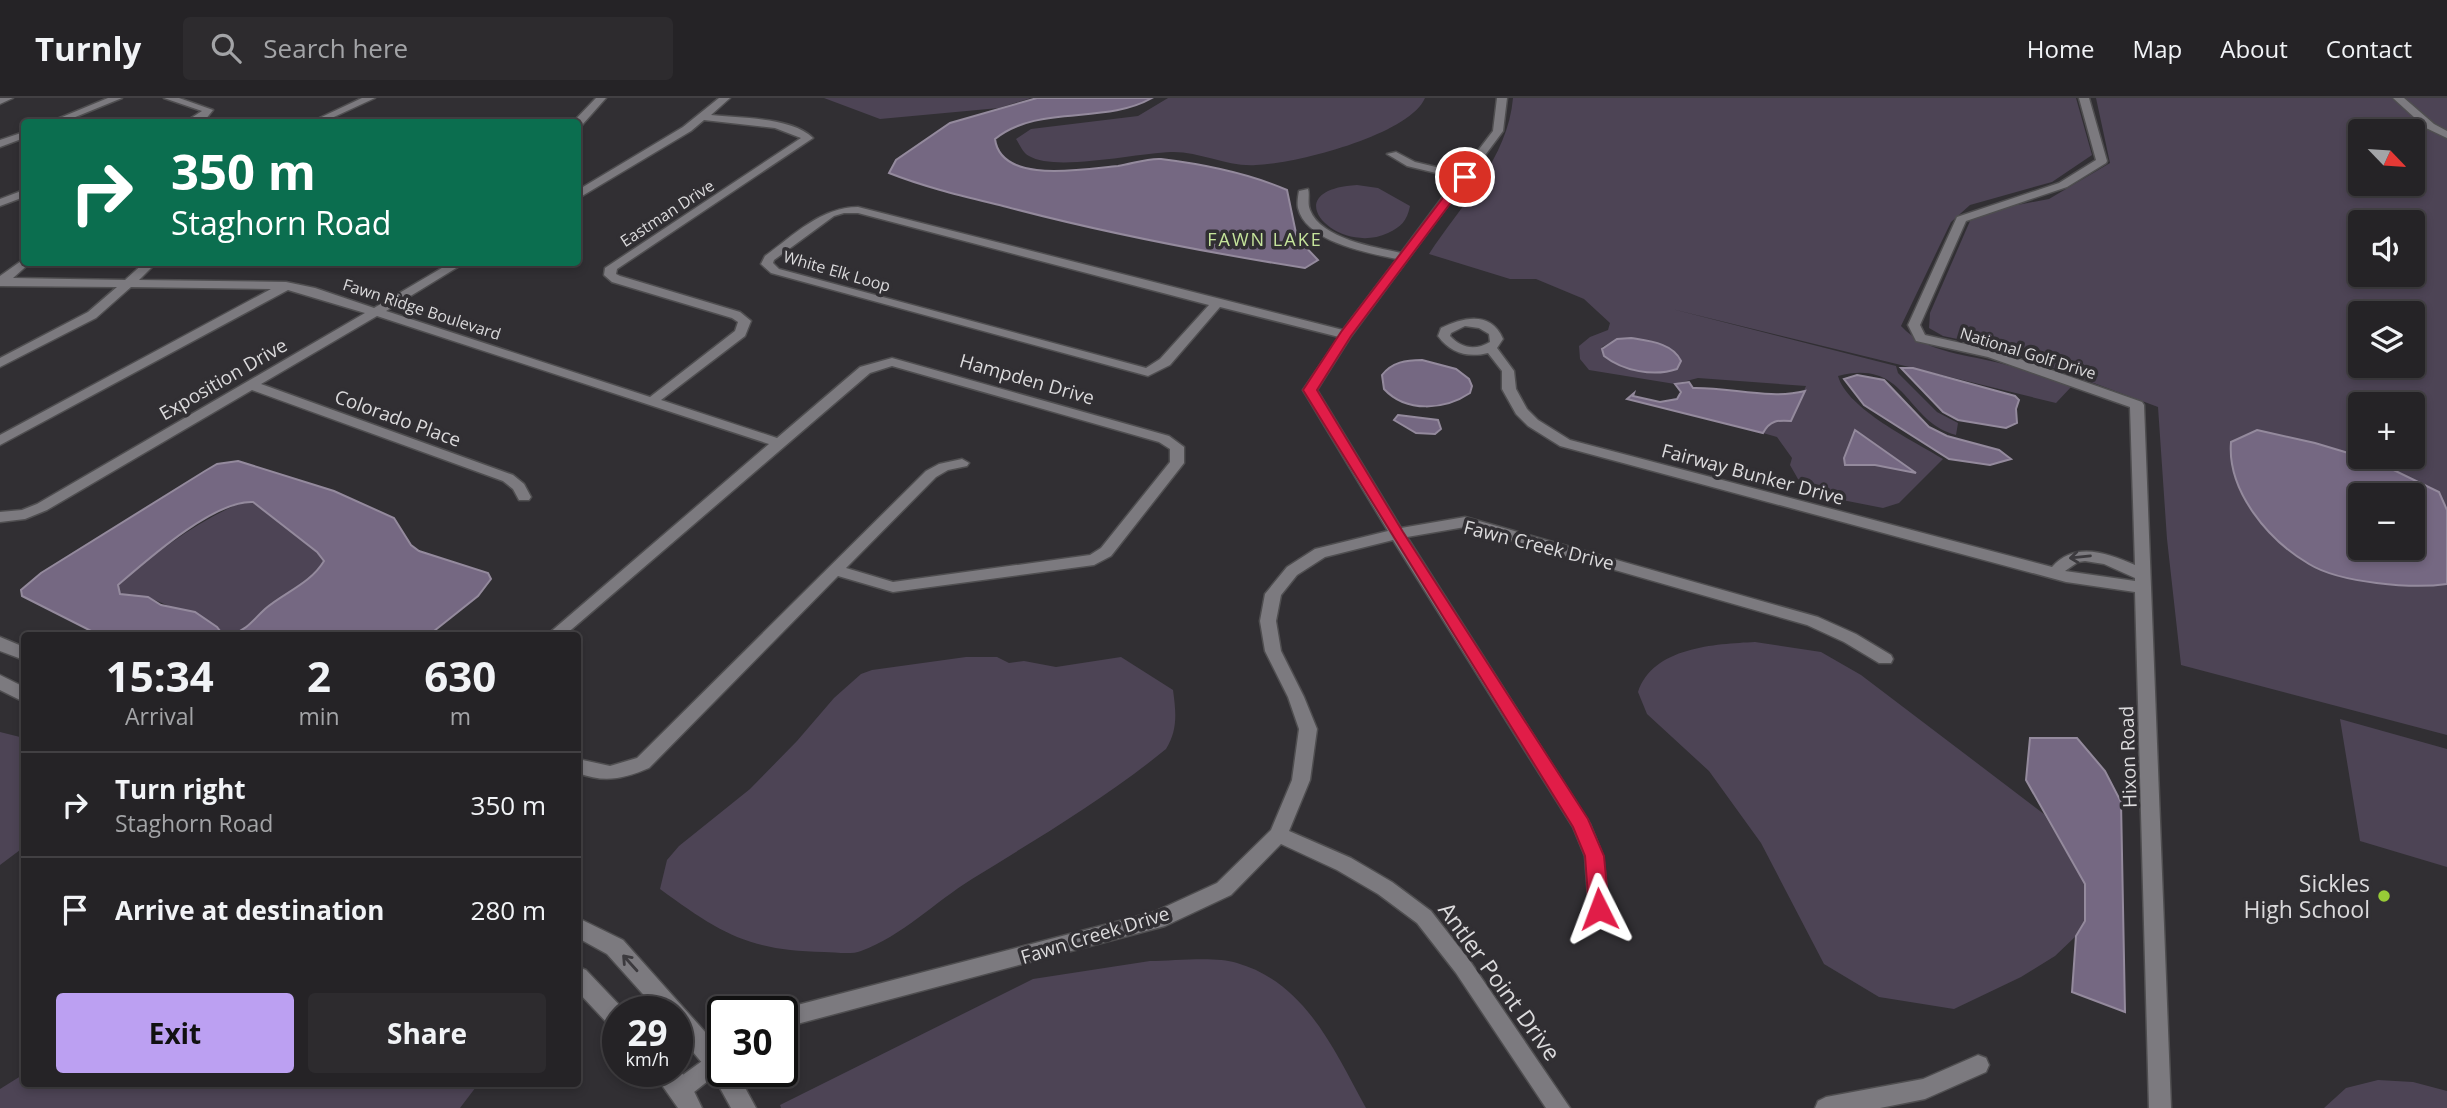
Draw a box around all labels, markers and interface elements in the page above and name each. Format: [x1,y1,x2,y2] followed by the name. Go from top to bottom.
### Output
[183,17,673,80] search box
[35,26,141,71] text: Turnly
[207,29,245,67] icon: search
[263,30,408,66] text: Search here
[2027,32,2095,65] text: Home
[2133,32,2182,65] text: Map
[2220,32,2288,65] text: About
[2326,32,2412,65] text: Contact
[2348,119,2426,196] north arrow
[2348,119,2425,560] map controls
[171,138,316,204] text: 350 m
[56,147,147,238] icon: right
[1435,147,1495,207] pin
[1446,158,1484,196] icon: arrive
[616,174,718,252] street label: Eastman Drive
[171,201,391,244] text: Staghorn Road
[2348,210,2425,287] button: sound
[1207,227,1323,251] district label: FAWN LAKE
[781,245,893,297] street label: White Elk Loop
[340,273,504,345] street label: Fawn Ridge Boulevard
[2348,301,2425,378] button: layers
[1957,322,2099,384] street label: National Golf Drive
[154,332,292,426] street label: Exposition Drive
[957,347,1097,411] street label: Hampden Drive
[331,383,465,453] street label: Colorado Place
[2348,392,2425,469] button: +
[1659,437,1847,511] street label: Fairway Bunker Drive
[2348,483,2425,560] button: −
[1461,514,1617,576] street label: Fawn Creek Drive
[2069,551,2091,564] one-way arrow
[106,647,214,704] text: 15:34
[307,647,331,704] text: 2
[424,647,496,704] text: 630
[125,700,194,732] text: Arrival
[298,700,340,732] text: min
[450,700,471,732] text: m
[2113,706,2143,808] street label: Hixon Road
[115,771,246,807] text: Turn right
[56,786,94,824] icon: right
[471,787,546,823] text: 350 m
[115,807,273,839] text: Staghorn Road
[2243,867,2370,925] place label: Sickles High School
[1562,872,1636,946] position arrow
[2376,888,2392,904] marker: Sickles High School
[56,891,94,929] icon: arrive
[115,892,384,928] text: Arrive at destination
[471,892,546,928] text: 280 m
[1432,895,1568,1067] street label: Antler Point Drive
[1017,900,1173,970] street label: Fawn Creek Drive
[622,955,638,973] one-way arrow
[56,993,294,1073] button: Exit
[308,993,546,1073] button: Share
[707,996,798,1087] speed limit sign: 30
[627,1009,668,1056] text: 29
[626,1047,669,1071] text: km/h

